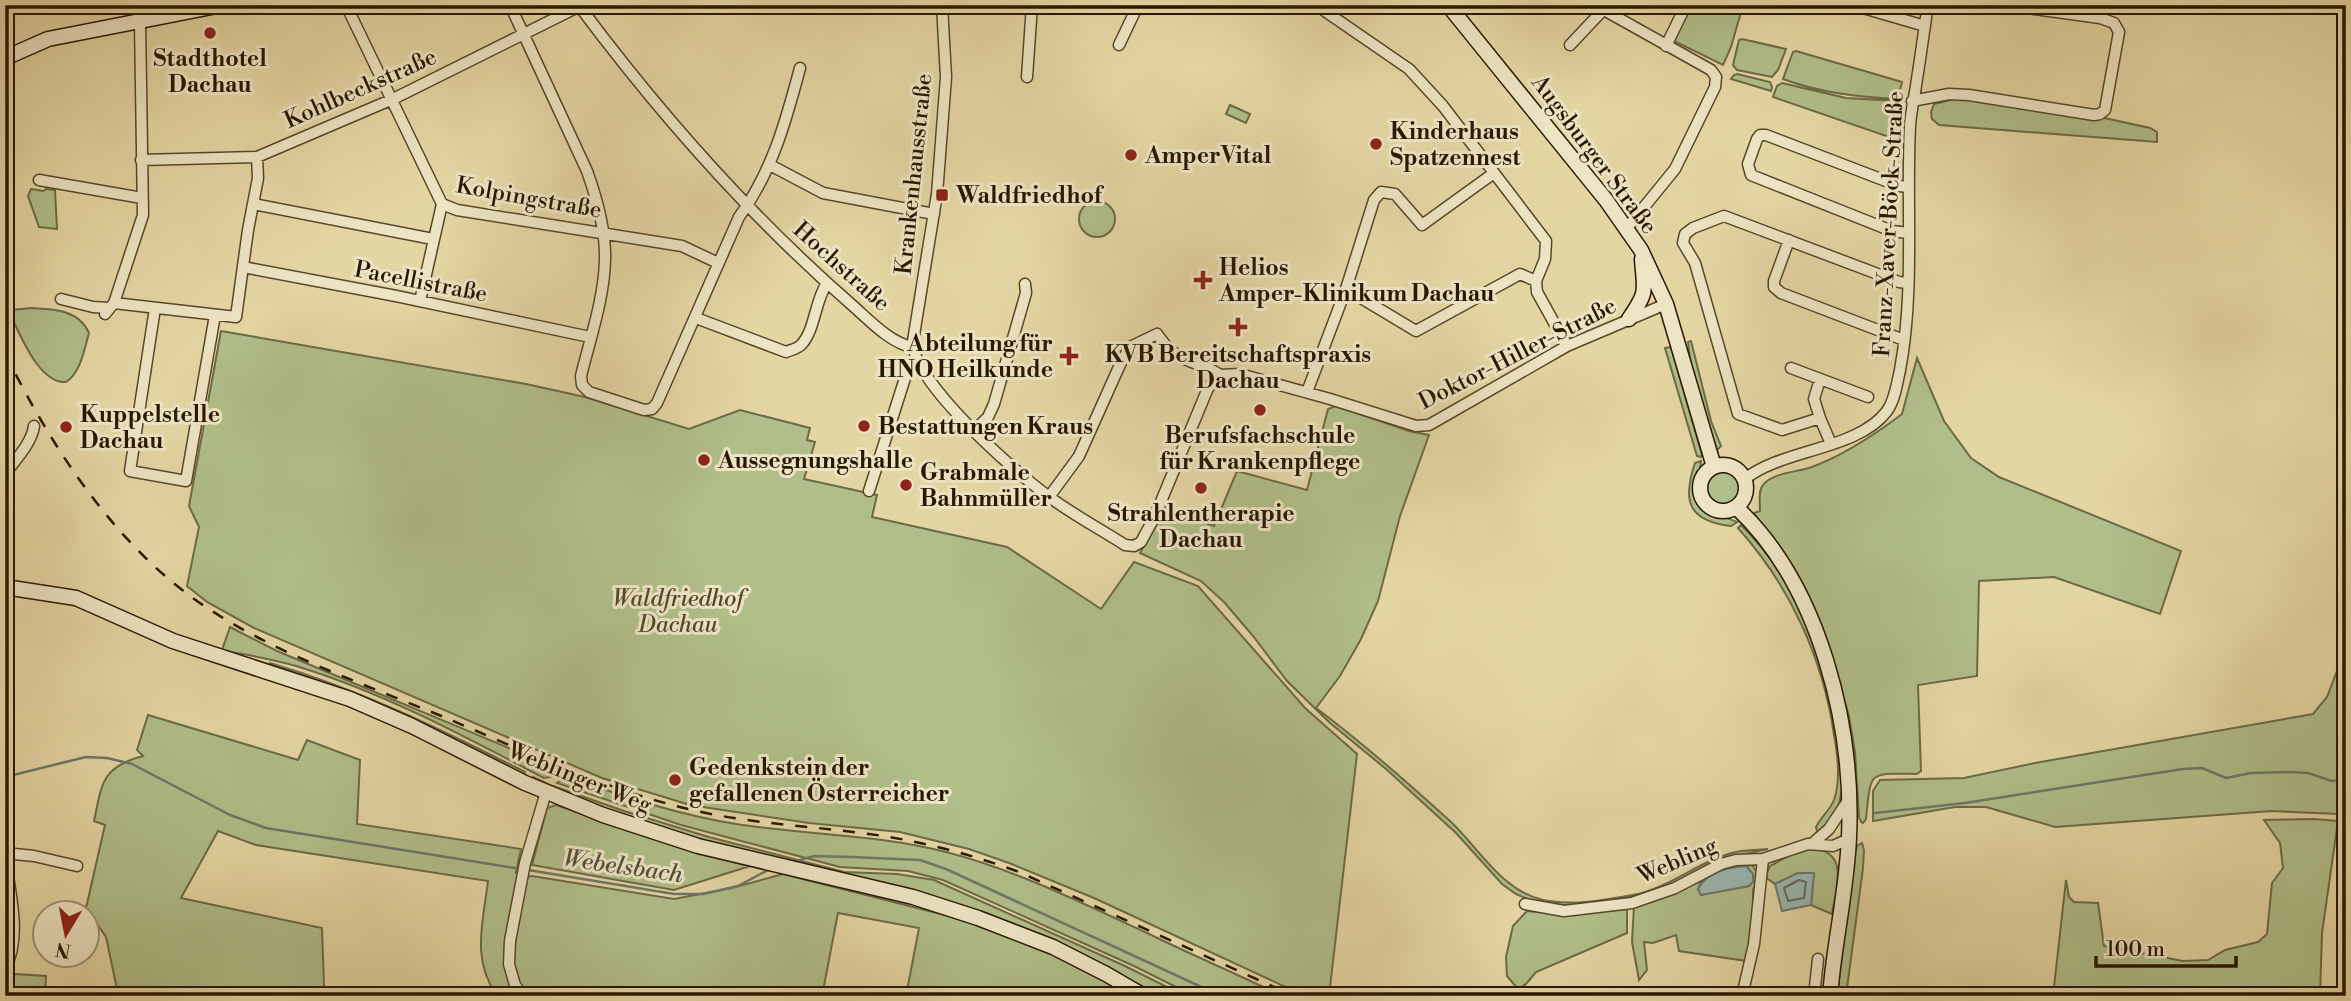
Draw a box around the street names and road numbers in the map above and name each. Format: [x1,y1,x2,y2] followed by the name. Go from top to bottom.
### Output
[280,43,441,135] street label: Kohlbeckstraße
[1525,69,1663,240] street label: Augsburger Straße
[890,72,938,276] street label: Krankenhausstraße
[1868,90,1910,358] street label: Franz-Xaver-Böck-Straße
[454,171,604,225] street label: Kolpingstraße
[787,216,896,318] street label: Hochstraße
[352,255,490,309] street label: Pacellistraße
[1414,292,1621,416] street label: Doktor-Hiller-Straße
[502,736,656,820] street label: Weblinger Weg
[1632,832,1722,891] street label: Webling

